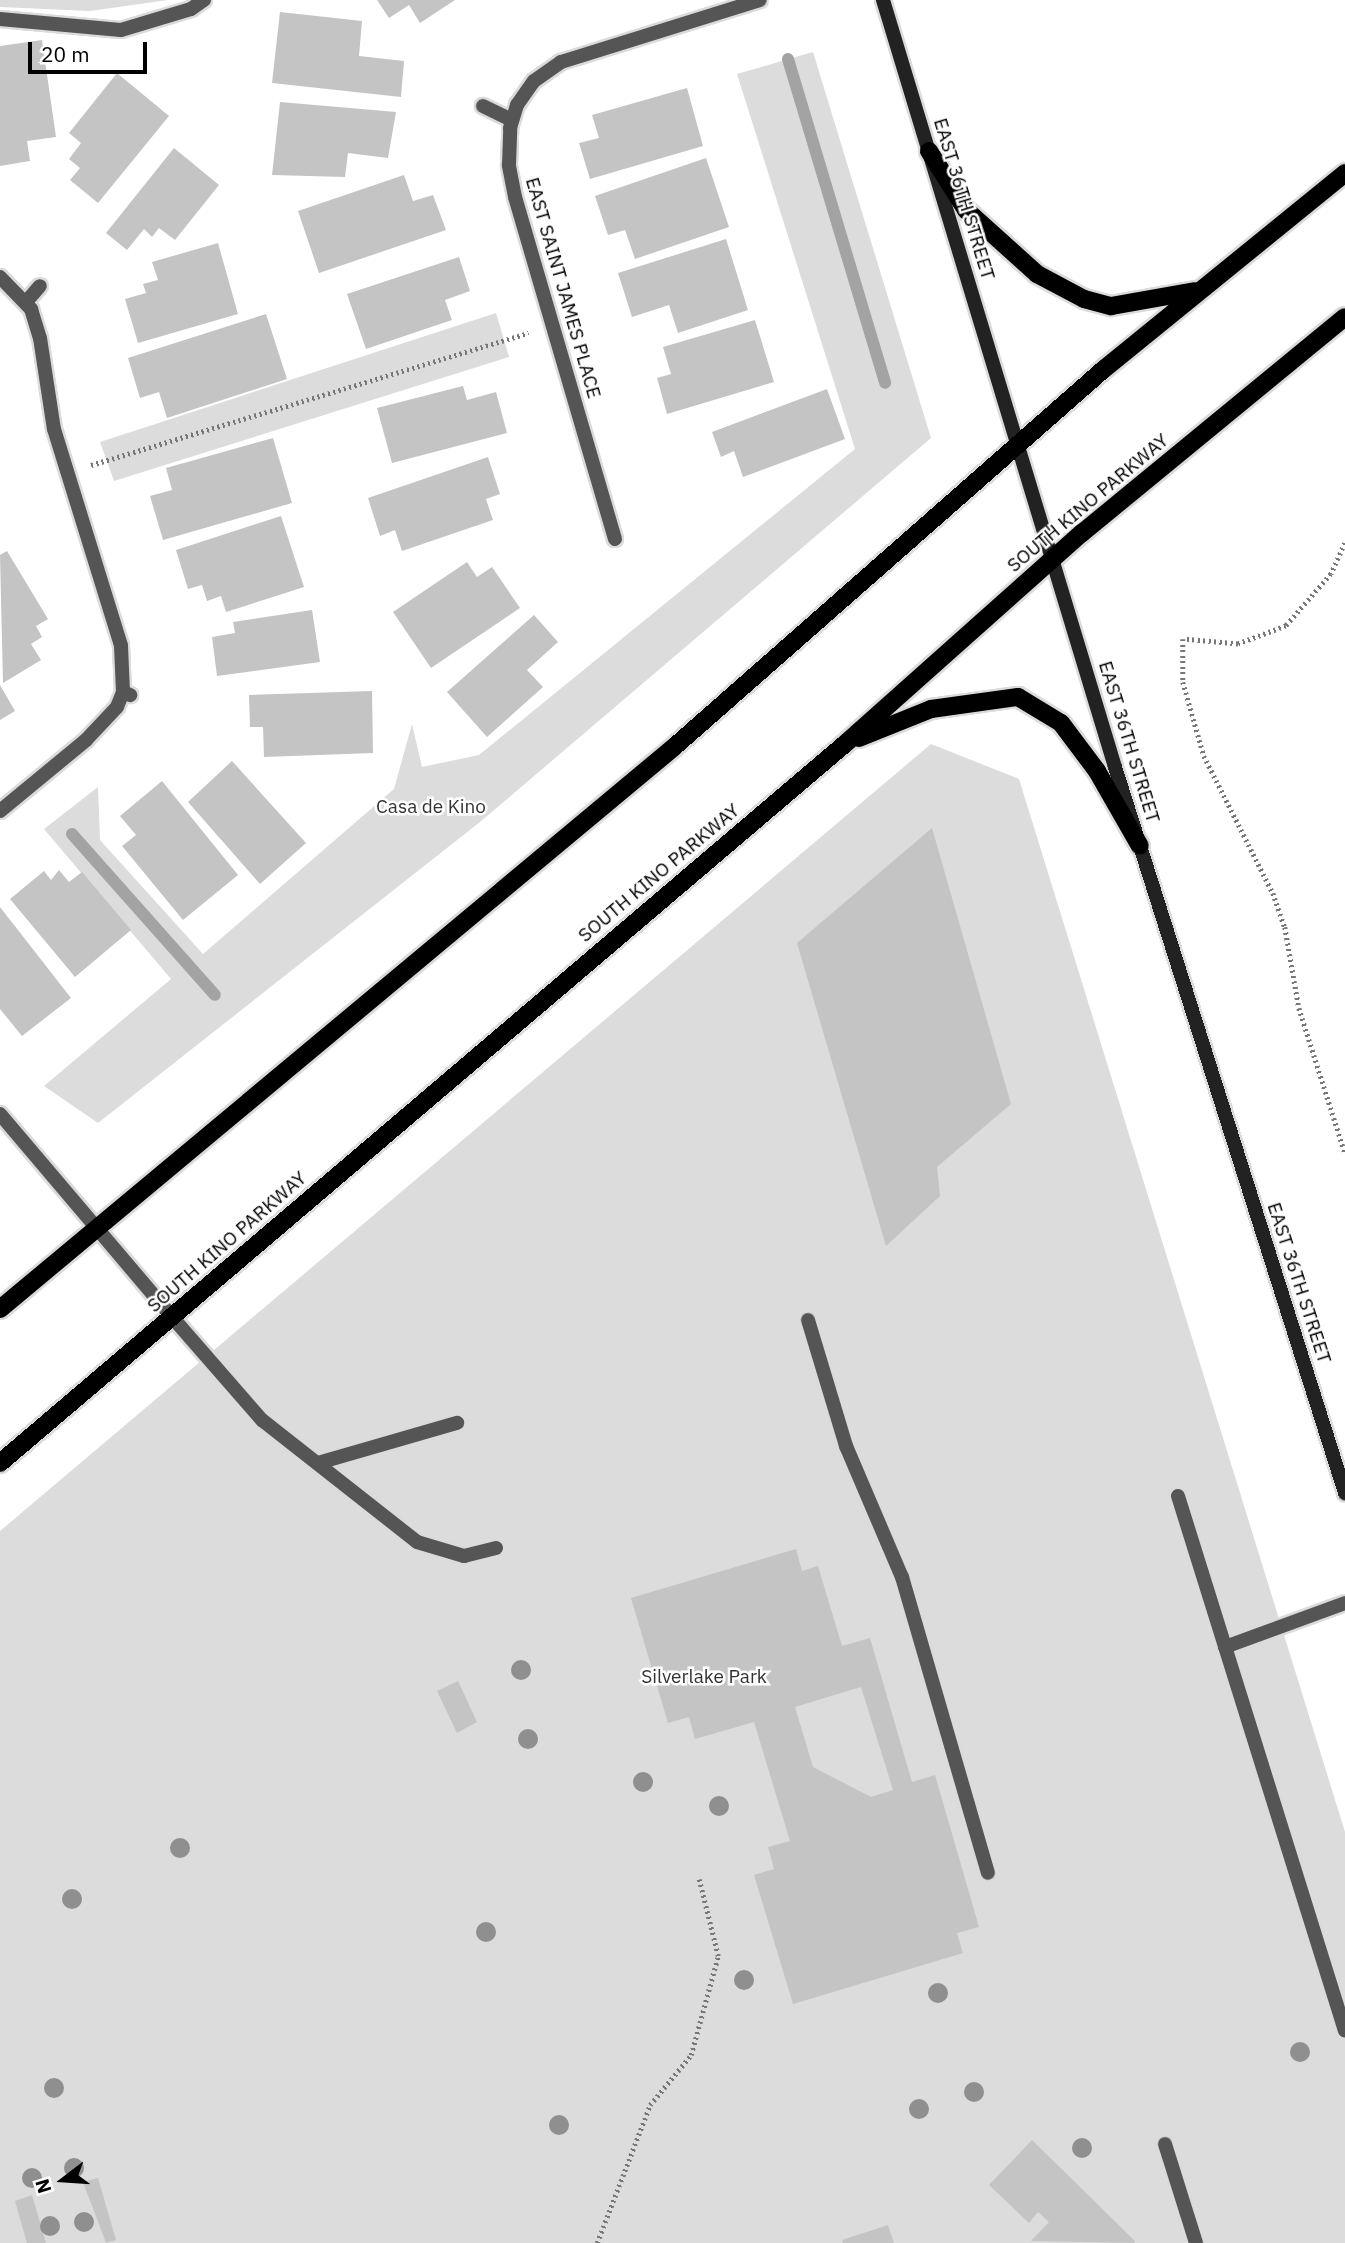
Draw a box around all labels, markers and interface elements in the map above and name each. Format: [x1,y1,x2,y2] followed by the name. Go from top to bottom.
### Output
[32,28,150,72] scale bar
[41,40,90,68] text: 20 m
[929,115,999,283] street label: EAST 36TH STREET
[520,175,606,401] street label: EAST SAINT JAMES PLACE
[1003,429,1173,577] street label: SOUTH KINO PARKWAY
[1094,658,1164,826] street label: EAST 36TH STREET
[376,796,486,818] park label: Casa de Kino
[574,799,744,947] street label: SOUTH KINO PARKWAY
[143,1167,311,1317] street label: SOUTH KINO PARKWAY
[1262,1200,1336,1366] street label: EAST 36TH STREET
[641,1666,767,1688] park label: Silverlake Park
[28,2145,98,2215] north arrow
[29,2176,56,2196] text: N

